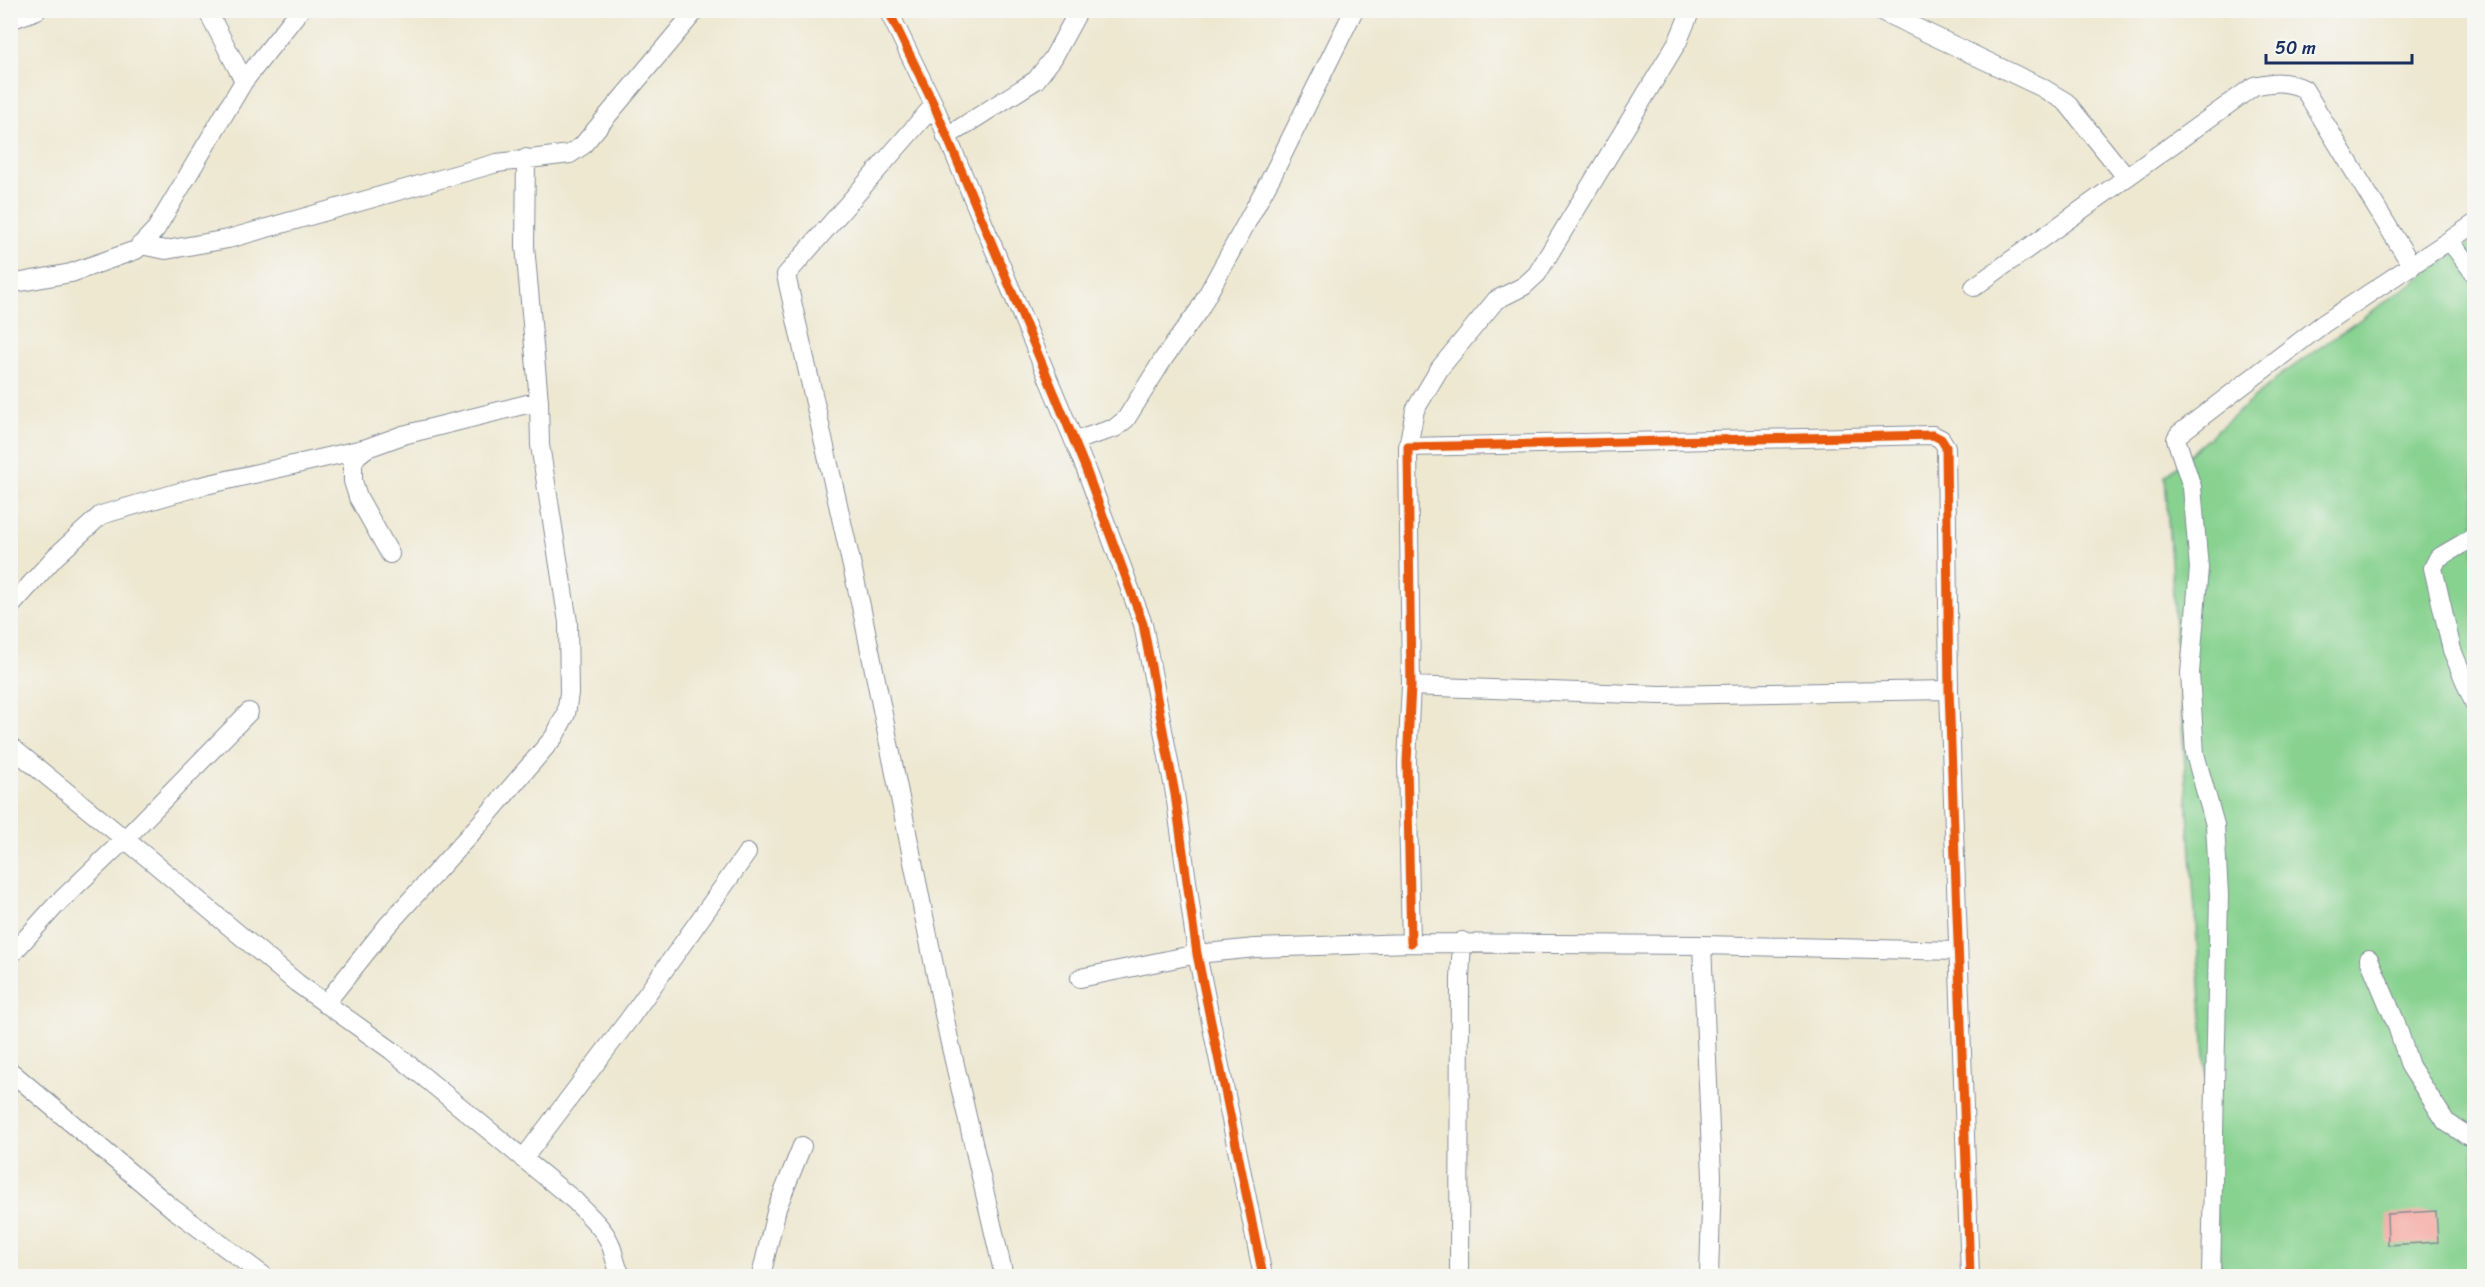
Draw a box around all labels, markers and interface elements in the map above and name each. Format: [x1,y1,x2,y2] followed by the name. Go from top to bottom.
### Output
[2266,27,2412,65] scale bar
[2275,32,2316,64] text: 50 m

